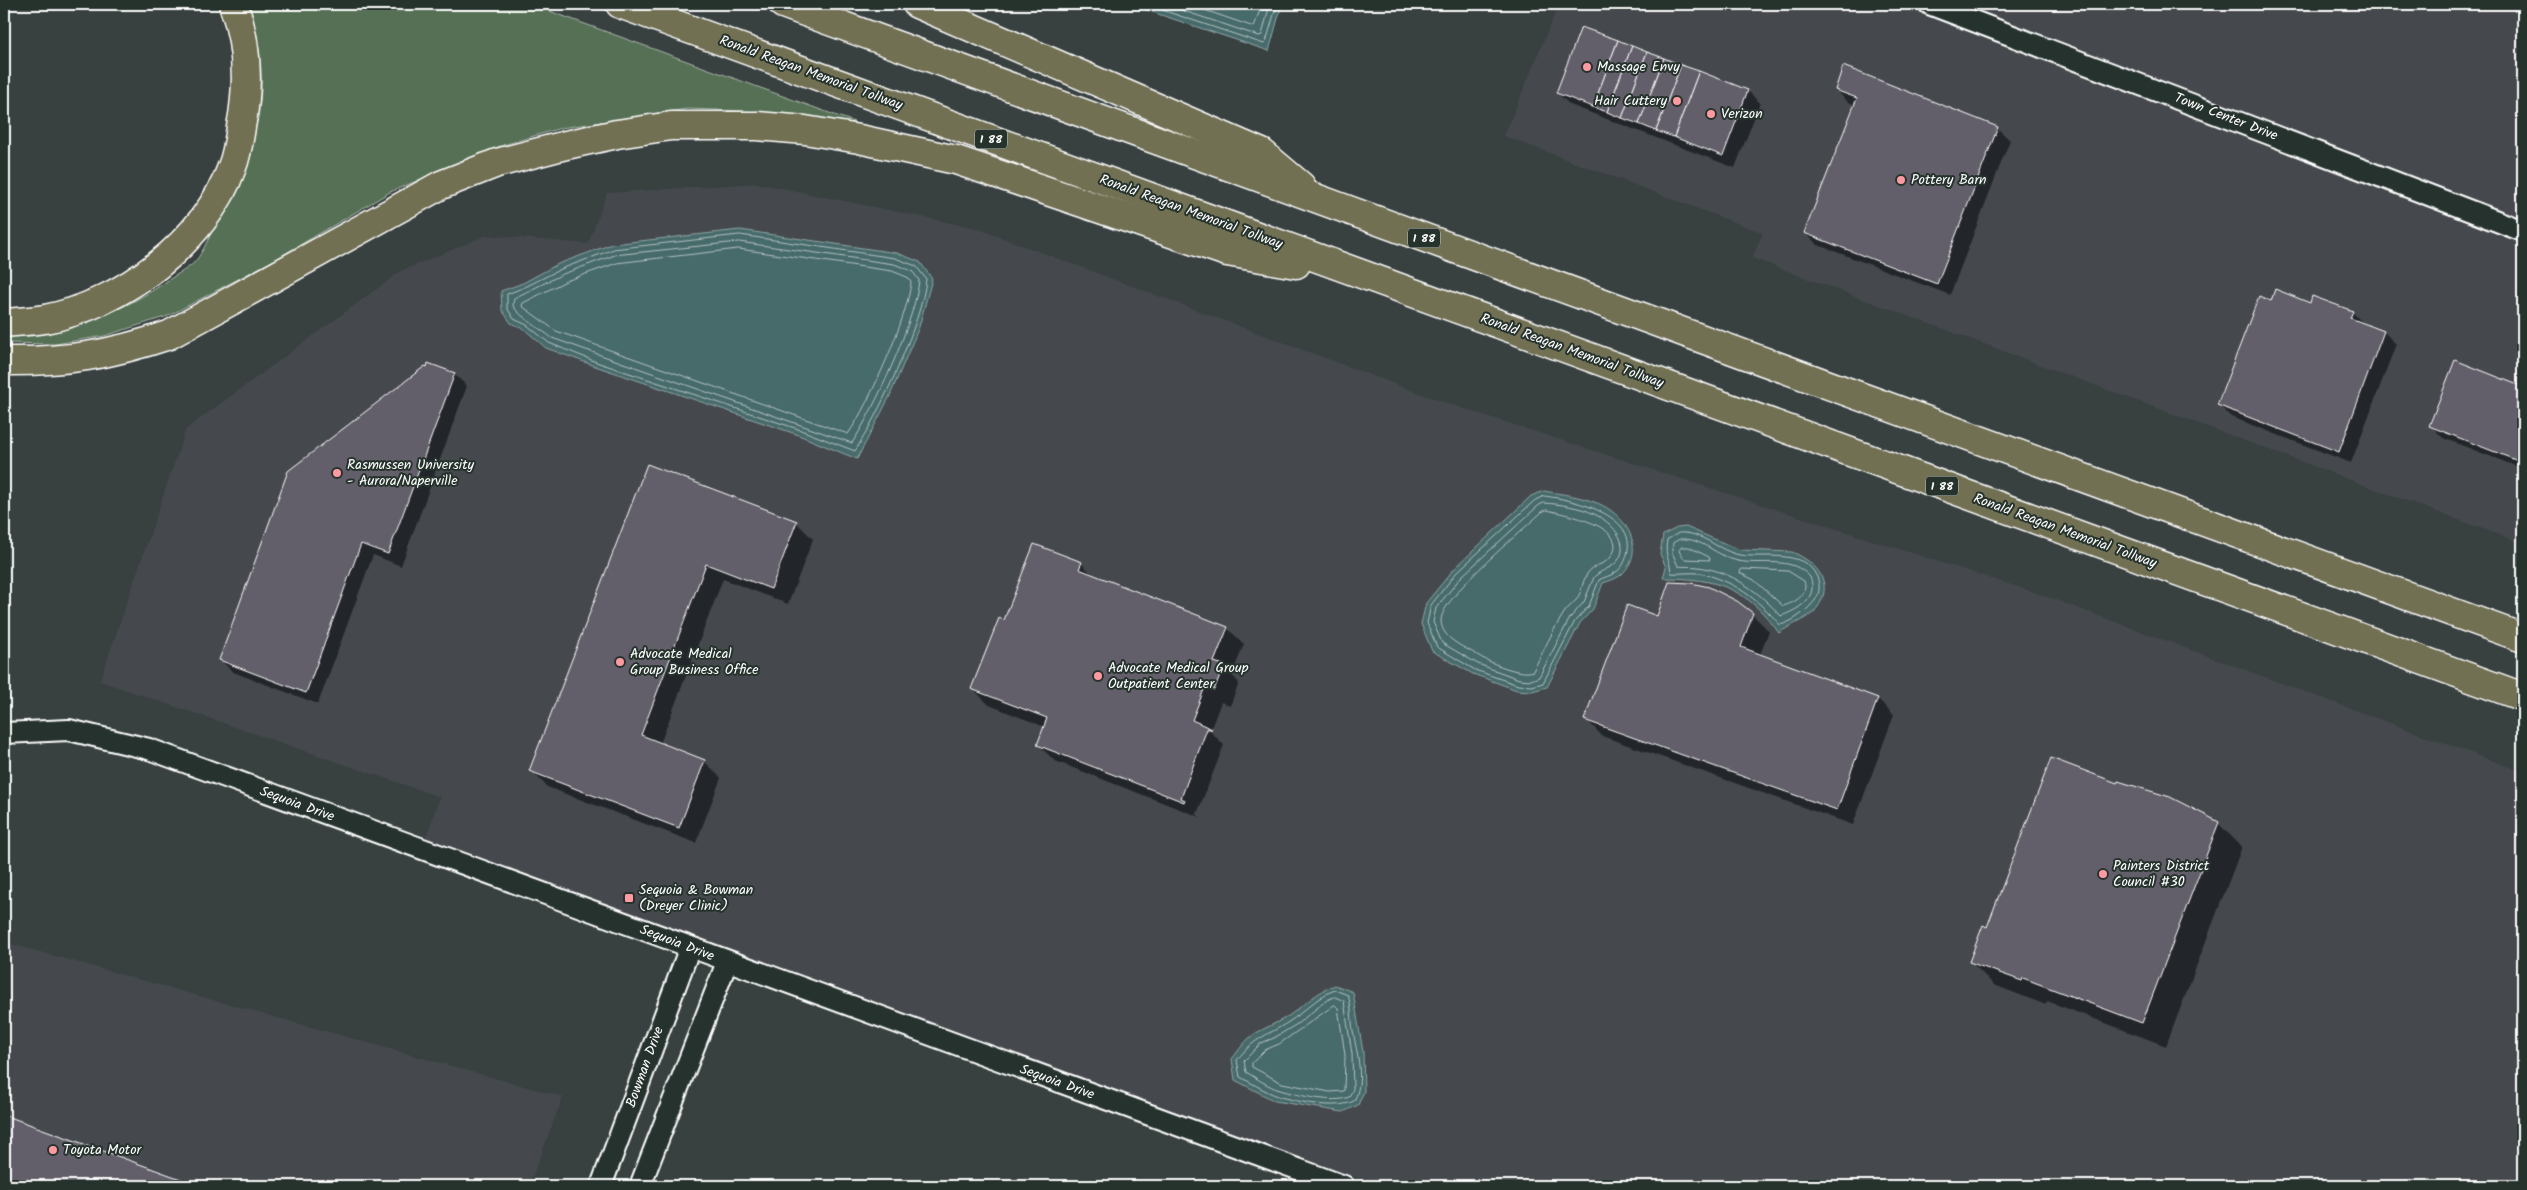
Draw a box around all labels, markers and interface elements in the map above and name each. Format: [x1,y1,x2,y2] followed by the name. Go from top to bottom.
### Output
[716,30,906,117] street label: Ronald Reagan Memorial Tollway
[1597,56,1680,78] place label: Massage Envy
[1581,61,1593,73] marker: Massage Envy
[2171,87,2282,147] street label: Town Center Drive
[1594,90,1667,112] place label: Hair Cuttery
[1671,95,1683,107] marker: Hair Cuttery
[1721,103,1763,125] place label: Verizon
[1705,108,1717,120] marker: Verizon
[975,130,1007,148] road number: I 88
[1096,169,1286,256] street label: Ronald Reagan Memorial Tollway
[1911,169,1986,191] place label: Pottery Barn
[1895,174,1907,186] marker: Pottery Barn
[1408,228,1440,248] road number: I 88
[1477,308,1667,395] street label: Ronald Reagan Memorial Tollway
[347,454,475,492] place label: Rasmussen University - Aurora/Naperville
[331,467,343,479] marker: Rasmussen University - Aurora/Naperville
[1926,476,1958,496] road number: I 88
[1970,488,2160,575] street label: Ronald Reagan Memorial Tollway
[630,643,759,681] place label: Advocate Medical Group Business Office
[614,656,626,668] marker: Advocate Medical Group Business Office
[1108,657,1249,695] place label: Advocate Medical Group Outpatient Center
[1092,670,1104,682] marker: Advocate Medical Group Outpatient Center
[257,780,338,828] street label: Sequoia Drive
[2113,855,2210,893] place label: Painters District Council #30
[2097,868,2109,880] marker: Painters District Council #30
[639,879,753,917] place label: Sequoia & Bowman (Dreyer Clinic)
[623,892,635,904] marker: Sequoia & Bowman (Dreyer Clinic)
[637,919,718,968] street label: Sequoia Drive
[620,1023,670,1111] street label: Bowman Drive
[1017,1058,1098,1106] street label: Sequoia Drive
[63,1139,142,1161] place label: Toyota Motor
[47,1144,59,1156] marker: Toyota Motor

